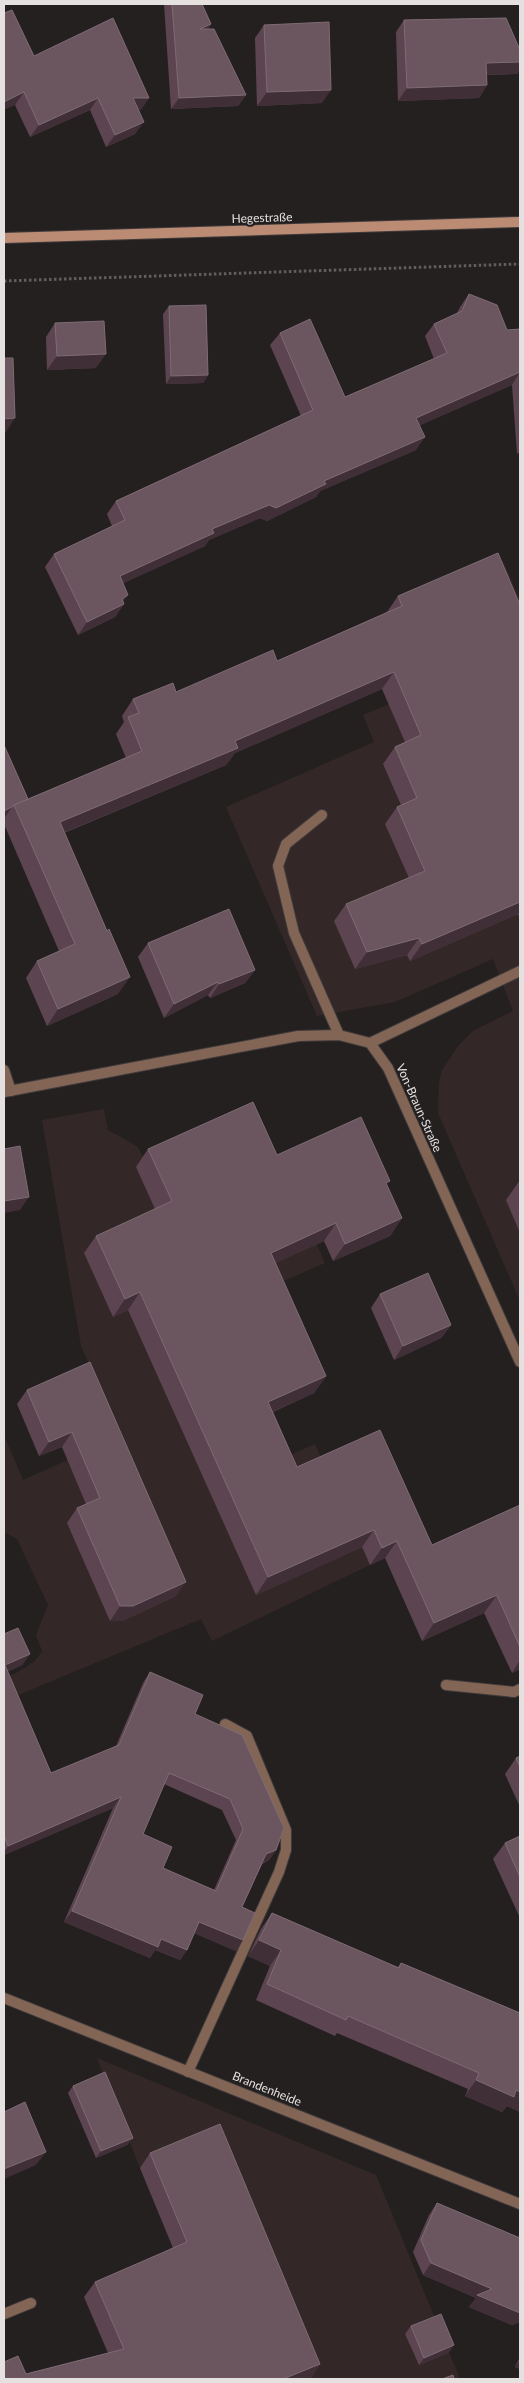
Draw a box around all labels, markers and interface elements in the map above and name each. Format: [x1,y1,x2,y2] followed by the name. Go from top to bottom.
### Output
[231,209,293,226] street label: Hegestraße
[393,1061,446,1154] street label: Von-Braun-Straße
[230,2068,304,2109] street label: Brandenheide

